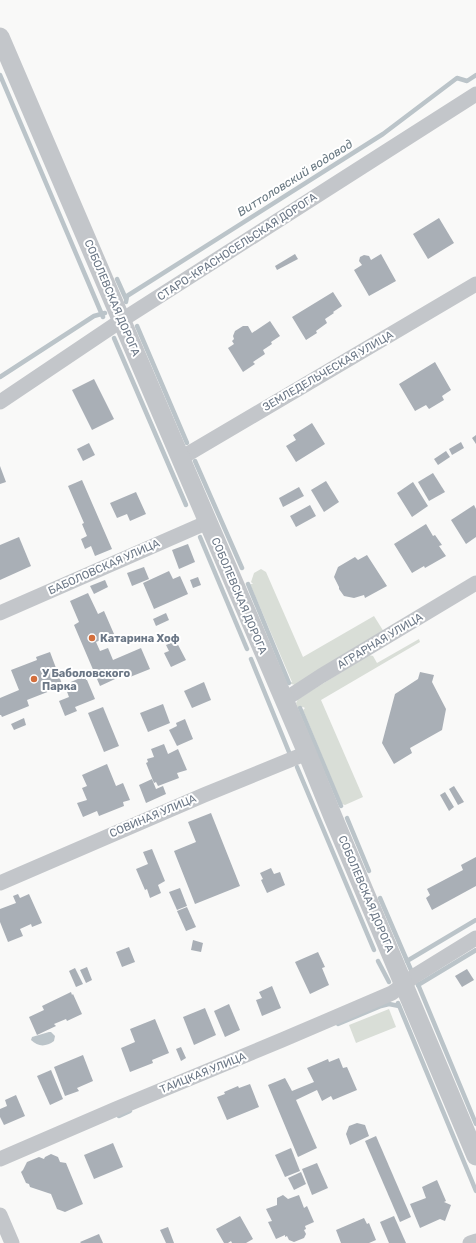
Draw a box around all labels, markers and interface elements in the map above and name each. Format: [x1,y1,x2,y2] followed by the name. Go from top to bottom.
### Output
[235,137,355,219] water label: Виттоловский водовод
[155,190,320,304] street label: СТАРО-КРАСНОСЕЛЬСКАЯ ДОРОГА
[82,238,143,359] street label: СОБОЛЕВСКАЯ ДОРОГА
[260,328,396,414] street label: ЗЕМЛЕДЕЛЬЧЕСКАЯ УЛИЦА
[46,536,162,597] street label: БАБОЛОВСКАЯ УЛИЦА
[209,536,270,657] street label: СОБОЛЕВСКАЯ ДОРОГА
[335,610,426,672] street label: АГРАРНАЯ УЛИЦА
[100,632,180,645] place label: Катарина Хоф
[87,633,97,643] marker: Катарина Хоф
[42,667,130,693] place label: У Баболовского Парка
[29,674,39,684] marker: У Баболовского Парка
[108,792,199,840] street label: СОВИНАЯ УЛИЦА
[336,834,397,955] street label: СОБОЛЕВСКАЯ ДОРОГА
[158,1050,249,1096] street label: ТАИЦКАЯ УЛИЦА

